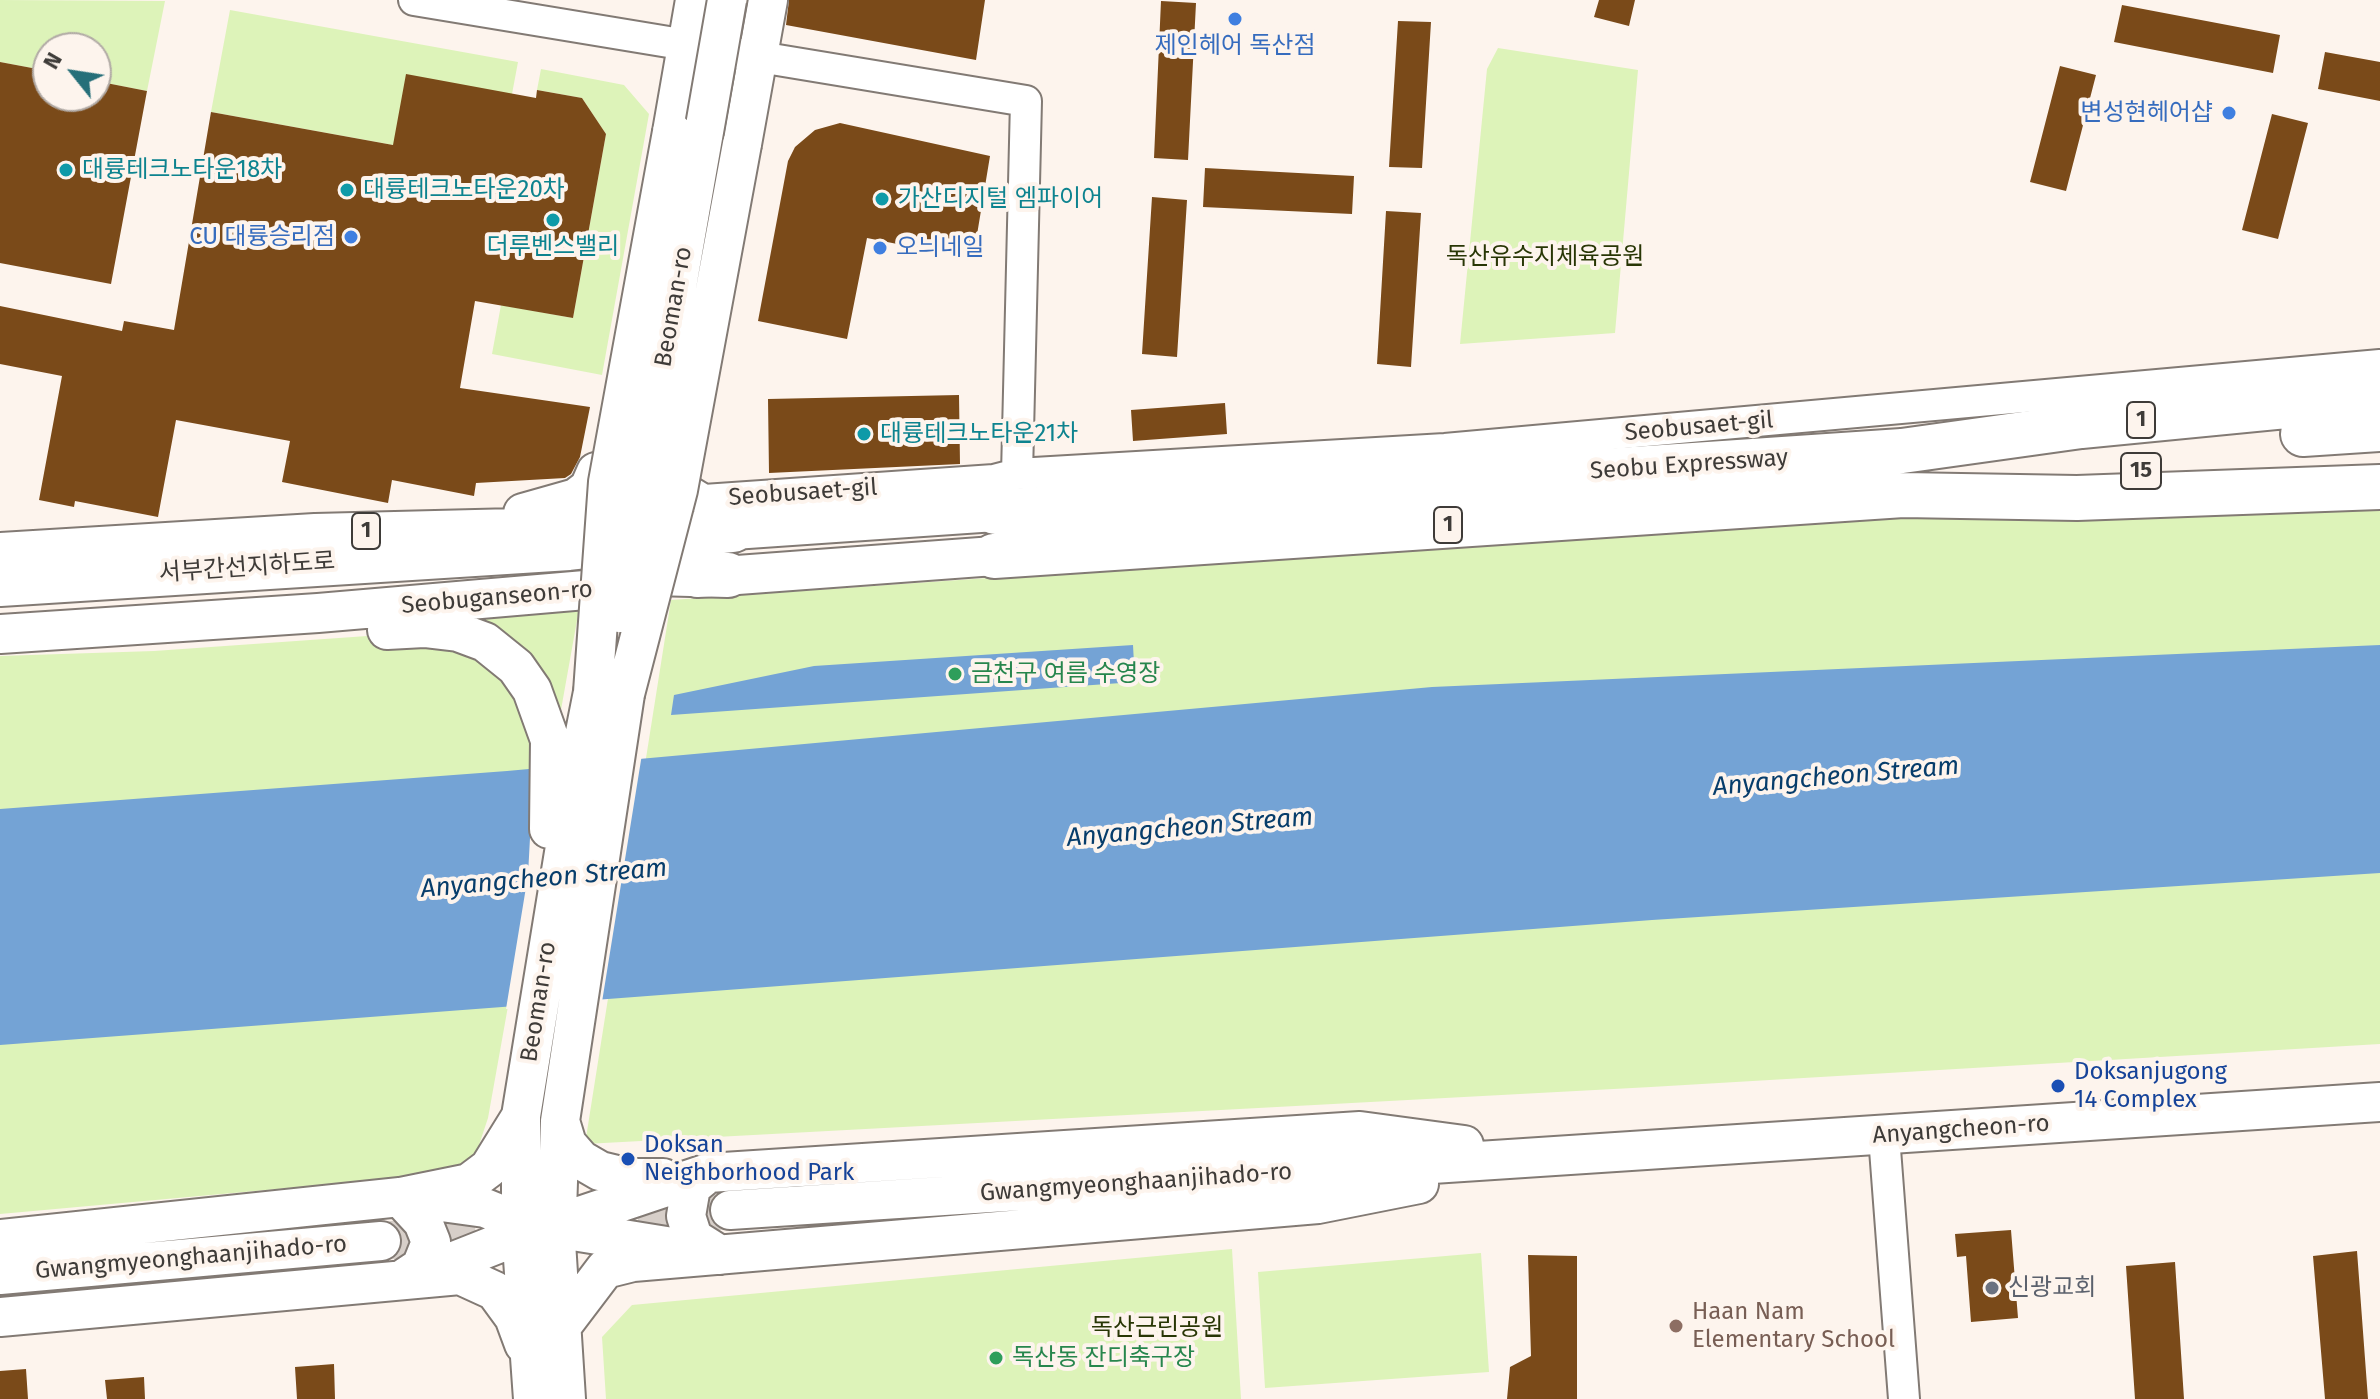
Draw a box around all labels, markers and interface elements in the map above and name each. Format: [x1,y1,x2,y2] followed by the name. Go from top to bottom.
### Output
[1226,10,1244,28] marker: 제인헤어 독산점
[32,32,112,112] north arrow
[1155,32,1315,60] place label: 제인헤어 독산점
[37,48,68,74] text: N
[2081,99,2213,127] place label: 변성현헤어샵
[2220,104,2238,122] marker: 변성현헤어샵
[82,156,282,184] place label: 대륭테크노타운18차
[57,161,75,179] marker: 대륭테크노타운18차
[363,176,565,204] place label: 대륭테크노타운20차
[338,181,356,199] marker: 대륭테크노타운20차
[898,185,1103,213] place label: 가산디지털 엠파이어
[873,190,891,208] marker: 가산디지털 엠파이어
[544,211,562,229] marker: 더루벤스밸리
[189,223,335,251] place label: CU 대륭승리점
[342,228,360,246] marker: CU 대륭승리점
[487,233,619,261] place label: 더루벤스밸리
[896,234,984,262] place label: 오늬네일
[871,239,889,257] marker: 오늬네일
[1446,243,1644,271] park label: 독산유수지체육공원
[649,245,699,369] street label: Beoman-ro
[2127,402,2155,438] road number: 1
[1623,406,1775,448] street label: Seobusaet-gil
[880,420,1078,448] place label: 대륭테크노타운21차
[855,425,873,443] marker: 대륭테크노타운21차
[1589,444,1789,486] street label: Seobu Expressway
[2121,453,2161,489] road number: 15
[728,473,878,513] street label: Seobusaet-gil
[1434,507,1462,543] road number: 1
[352,513,380,549] road number: 1
[158,547,336,589] street label: 서부간선지하도로
[400,575,594,621] street label: Seobuganseon-ro
[971,660,1160,688] place label: 금천구 여름 수영장
[946,665,964,683] marker: 금천구 여름 수영장
[1712,751,1960,803] water label: Anyangcheon Stream
[1066,802,1314,854] water label: Anyangcheon Stream
[420,853,668,905] water label: Anyangcheon Stream
[515,940,563,1064] street label: Beoman-ro
[2074,1058,2227,1114] place label: Doksanjugong 14 Complex
[2049,1077,2067,1095] marker: Doksanjugong 14 Complex
[1872,1109,2050,1151] street label: Anyangcheon-ro
[644,1131,854,1187] place label: Doksan Neighborhood Park
[619,1150,637,1168] marker: Doksan Neighborhood Park
[979,1158,1293,1208] street label: Gwangmyeonghaanjihado-ro
[34,1230,348,1286] street label: Gwangmyeonghaanjihado-ro
[2008,1274,2096,1302] place label: 신광교회
[1983,1279,2001,1297] marker: 신광교회
[1692,1298,1895,1354] place label: Haan Nam Elementary School
[1091,1314,1223,1342] park label: 독산근린공원
[1667,1317,1685,1335] marker: Haan Nam Elementary School
[1012,1344,1195,1372] place label: 독산동 잔디축구장
[987,1349,1005,1367] marker: 독산동 잔디축구장

